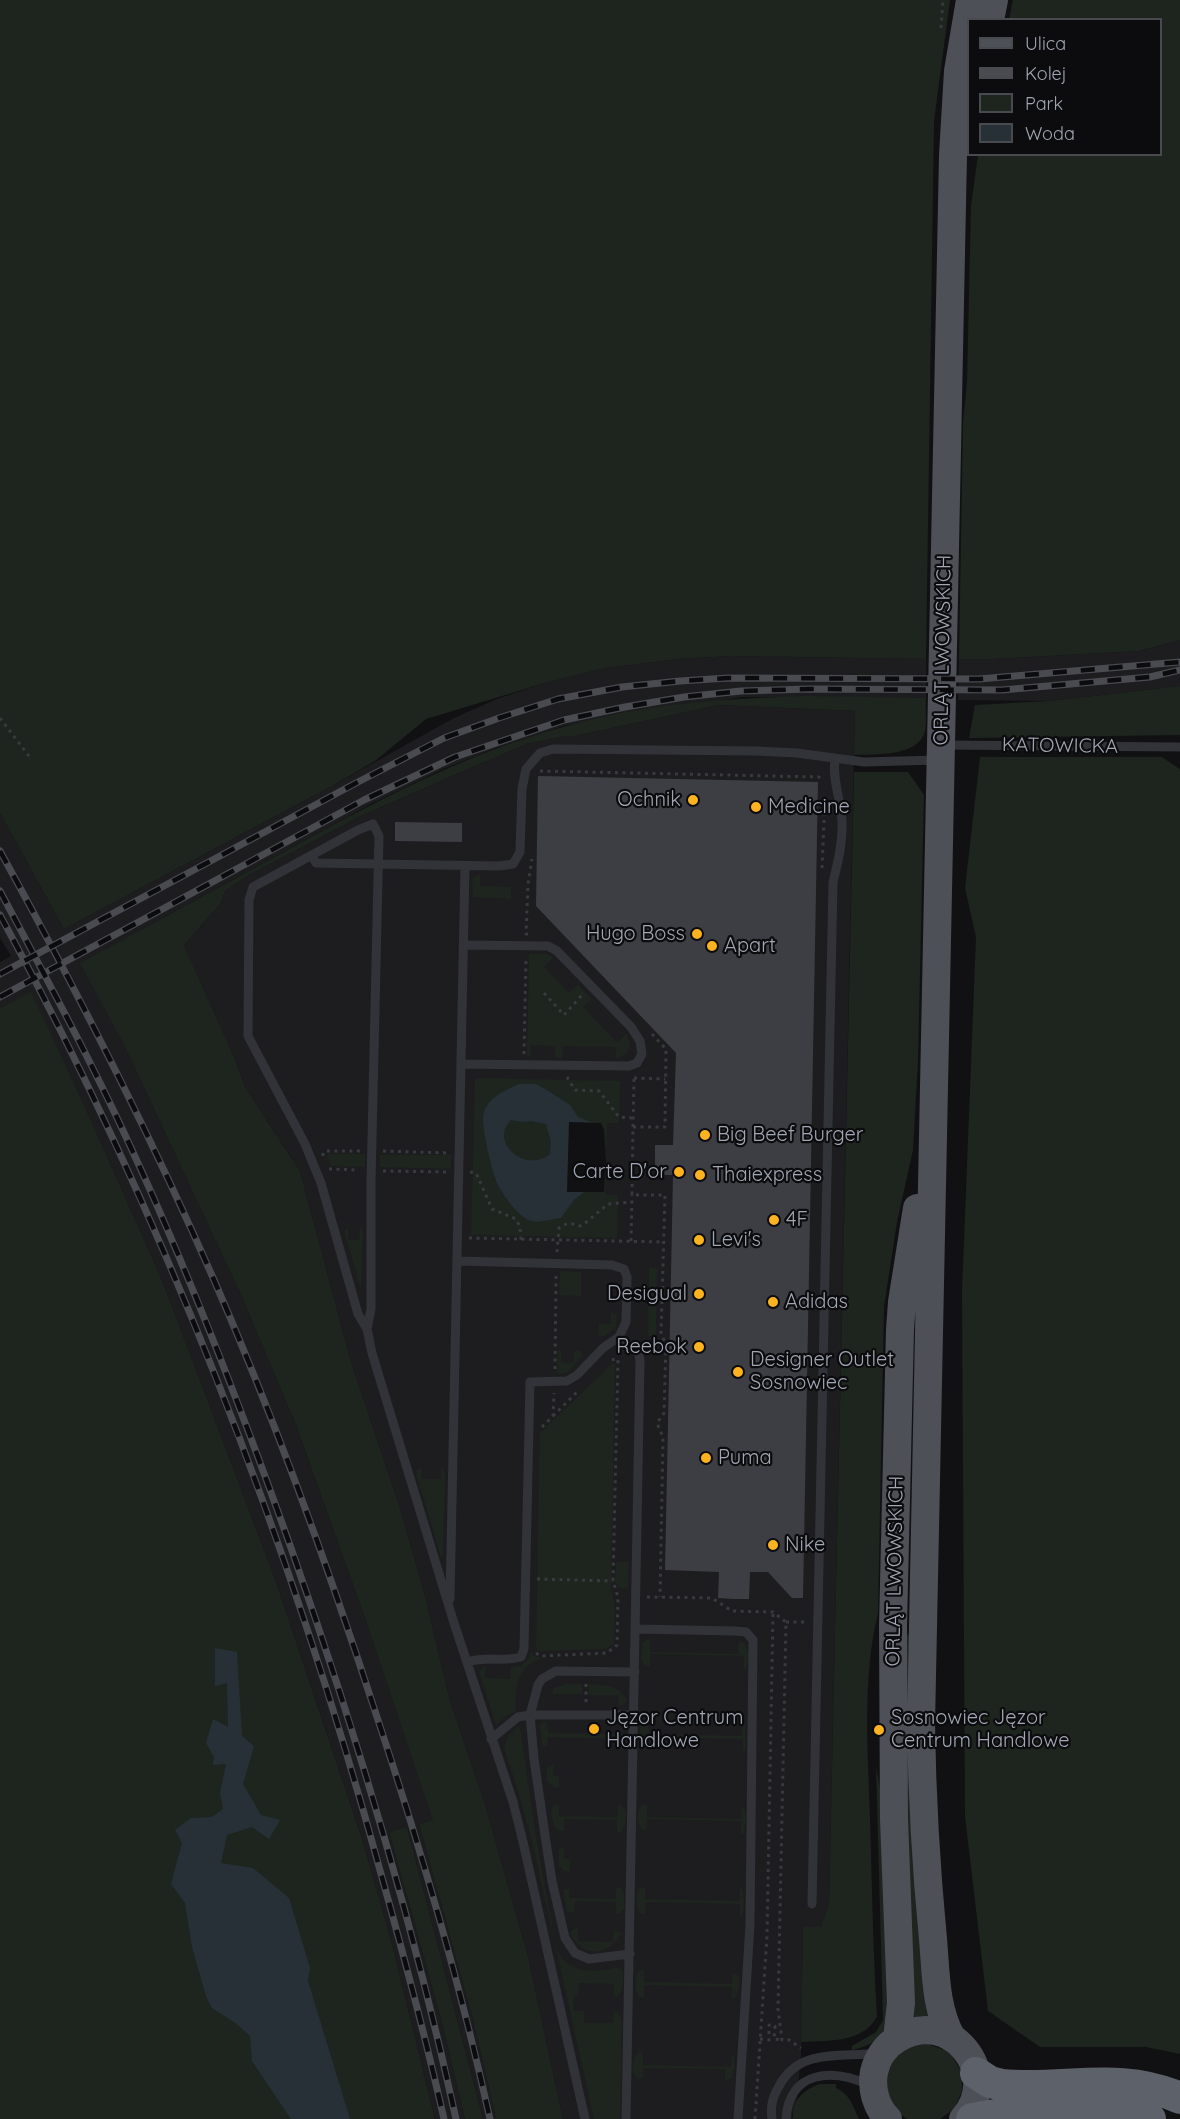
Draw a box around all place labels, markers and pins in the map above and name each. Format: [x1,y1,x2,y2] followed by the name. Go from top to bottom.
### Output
[617,788,681,812] place label: Ochnik
[686,793,700,807] marker: Ochnik
[768,795,850,819] place label: Medicine
[749,800,763,814] marker: Medicine
[586,922,685,946] place label: Hugo Boss
[690,927,704,941] marker: Hugo Boss
[724,934,776,958] place label: Apart
[705,939,719,953] marker: Apart
[717,1123,863,1147] place label: Big Beef Burger
[698,1128,712,1142] marker: Big Beef Burger
[573,1160,667,1184] place label: Carte D'or
[712,1163,822,1187] place label: Thaiexpress
[672,1165,686,1179] marker: Carte D'or
[693,1168,707,1182] marker: Thaiexpress
[786,1208,808,1232] place label: 4F
[767,1213,781,1227] marker: 4F
[711,1228,761,1252] place label: Levi's
[692,1233,706,1247] marker: Levi's
[607,1282,687,1306] place label: Desigual
[692,1287,706,1301] marker: Desigual
[785,1290,848,1314] place label: Adidas
[766,1295,780,1309] marker: Adidas
[616,1335,687,1359] place label: Reebok
[692,1340,706,1354] marker: Reebok
[750,1348,894,1395] place label: Designer Outlet Sosnowiec
[731,1365,745,1379] marker: Designer Outlet Sosnowiec
[718,1446,772,1470] place label: Puma
[699,1451,713,1465] marker: Puma
[785,1533,825,1557] place label: Nike
[766,1538,780,1552] marker: Nike
[606,1706,743,1753] place label: Jęzor Centrum Handlowe
[891,1706,1069,1753] place label: Sosnowiec Jęzor Centrum Handlowe
[587,1722,601,1736] marker: Jęzor Centrum Handlowe
[872,1723,886,1737] marker: Sosnowiec Jęzor Centrum Handlowe

